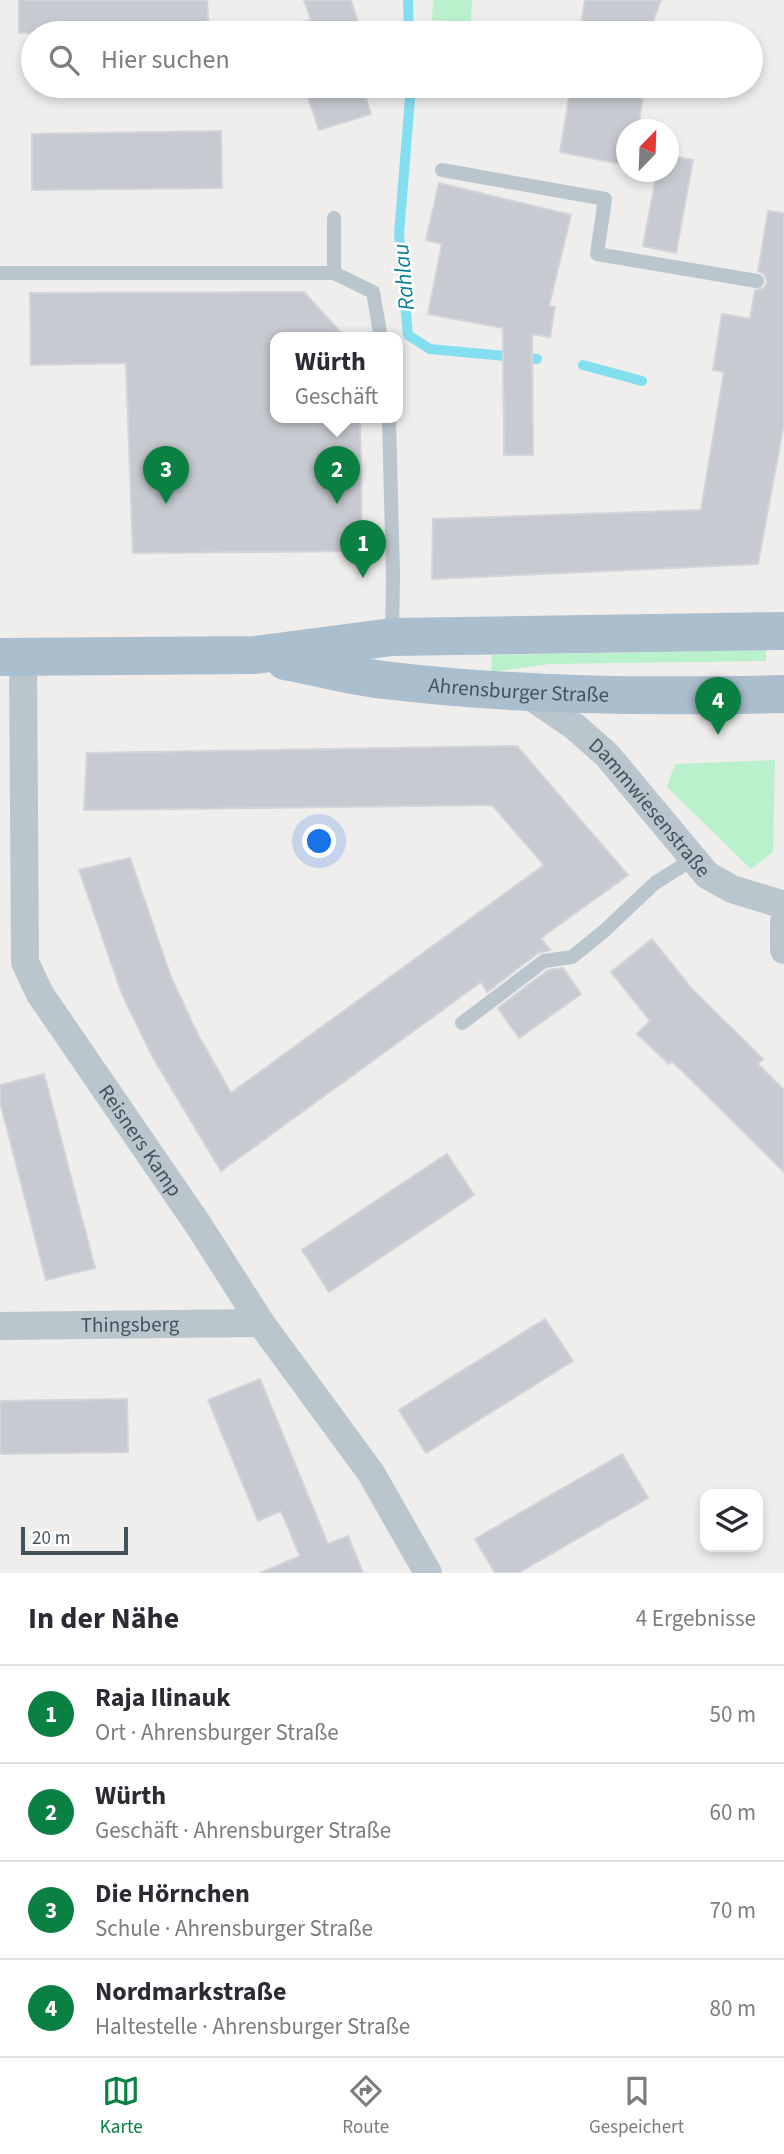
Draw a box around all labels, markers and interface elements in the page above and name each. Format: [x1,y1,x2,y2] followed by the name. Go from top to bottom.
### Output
[21,21,763,98] search box
[45,41,83,79] icon: search
[101,41,230,78] text: Hier suchen
[616,119,679,182] north arrow
[384,242,423,312] water label: Rahlau
[270,332,403,423] popup
[295,343,366,380] text: Würth
[295,380,378,413] text: Geschäft
[143,446,189,504] pin: 3
[314,446,360,504] pin: 2
[340,520,386,578] pin: 1
[427,670,609,710] street label: Ahrensburger Straße
[695,677,741,735] pin: 4
[582,731,718,884] street label: Dammwiesenstraße
[302,824,336,858] your location
[91,1078,190,1203] street label: Reisners Kamp
[81,1309,180,1340] street label: Thingsberg
[700,1489,763,1552] map controls
[700,1489,763,1552] button: layers
[21,1524,128,1556] scale bar
[32,1525,70,1552] text: 20 m
[28,1597,179,1640] text: In der Nähe
[636,1602,756,1635] text: 4 Ergebnisse
[95,1679,231,1716] text: Raja Ilinauk
[45,1698,57,1731] text: 1
[709,1698,756,1731] text: 50 m
[95,1716,339,1749] text: Ort · Ahrensburger Straße
[95,1777,166,1814] text: Würth
[45,1796,57,1829] text: 2
[709,1796,756,1829] text: 60 m
[95,1814,391,1847] text: Geschäft · Ahrensburger Straße
[95,1875,250,1912] text: Die Hörnchen
[45,1894,57,1927] text: 3
[709,1894,756,1927] text: 70 m
[95,1912,373,1945] text: Schule · Ahrensburger Straße
[95,1973,286,2010] text: Nordmarkstraße
[45,1992,57,2025] text: 4
[709,1992,756,2025] text: 80 m
[95,2010,410,2043] text: Haltestelle · Ahrensburger Straße
[100,2072,143,2141] tab: Karte
[342,2072,389,2141] tab: Route
[589,2072,684,2141] tab: Gespeichert

